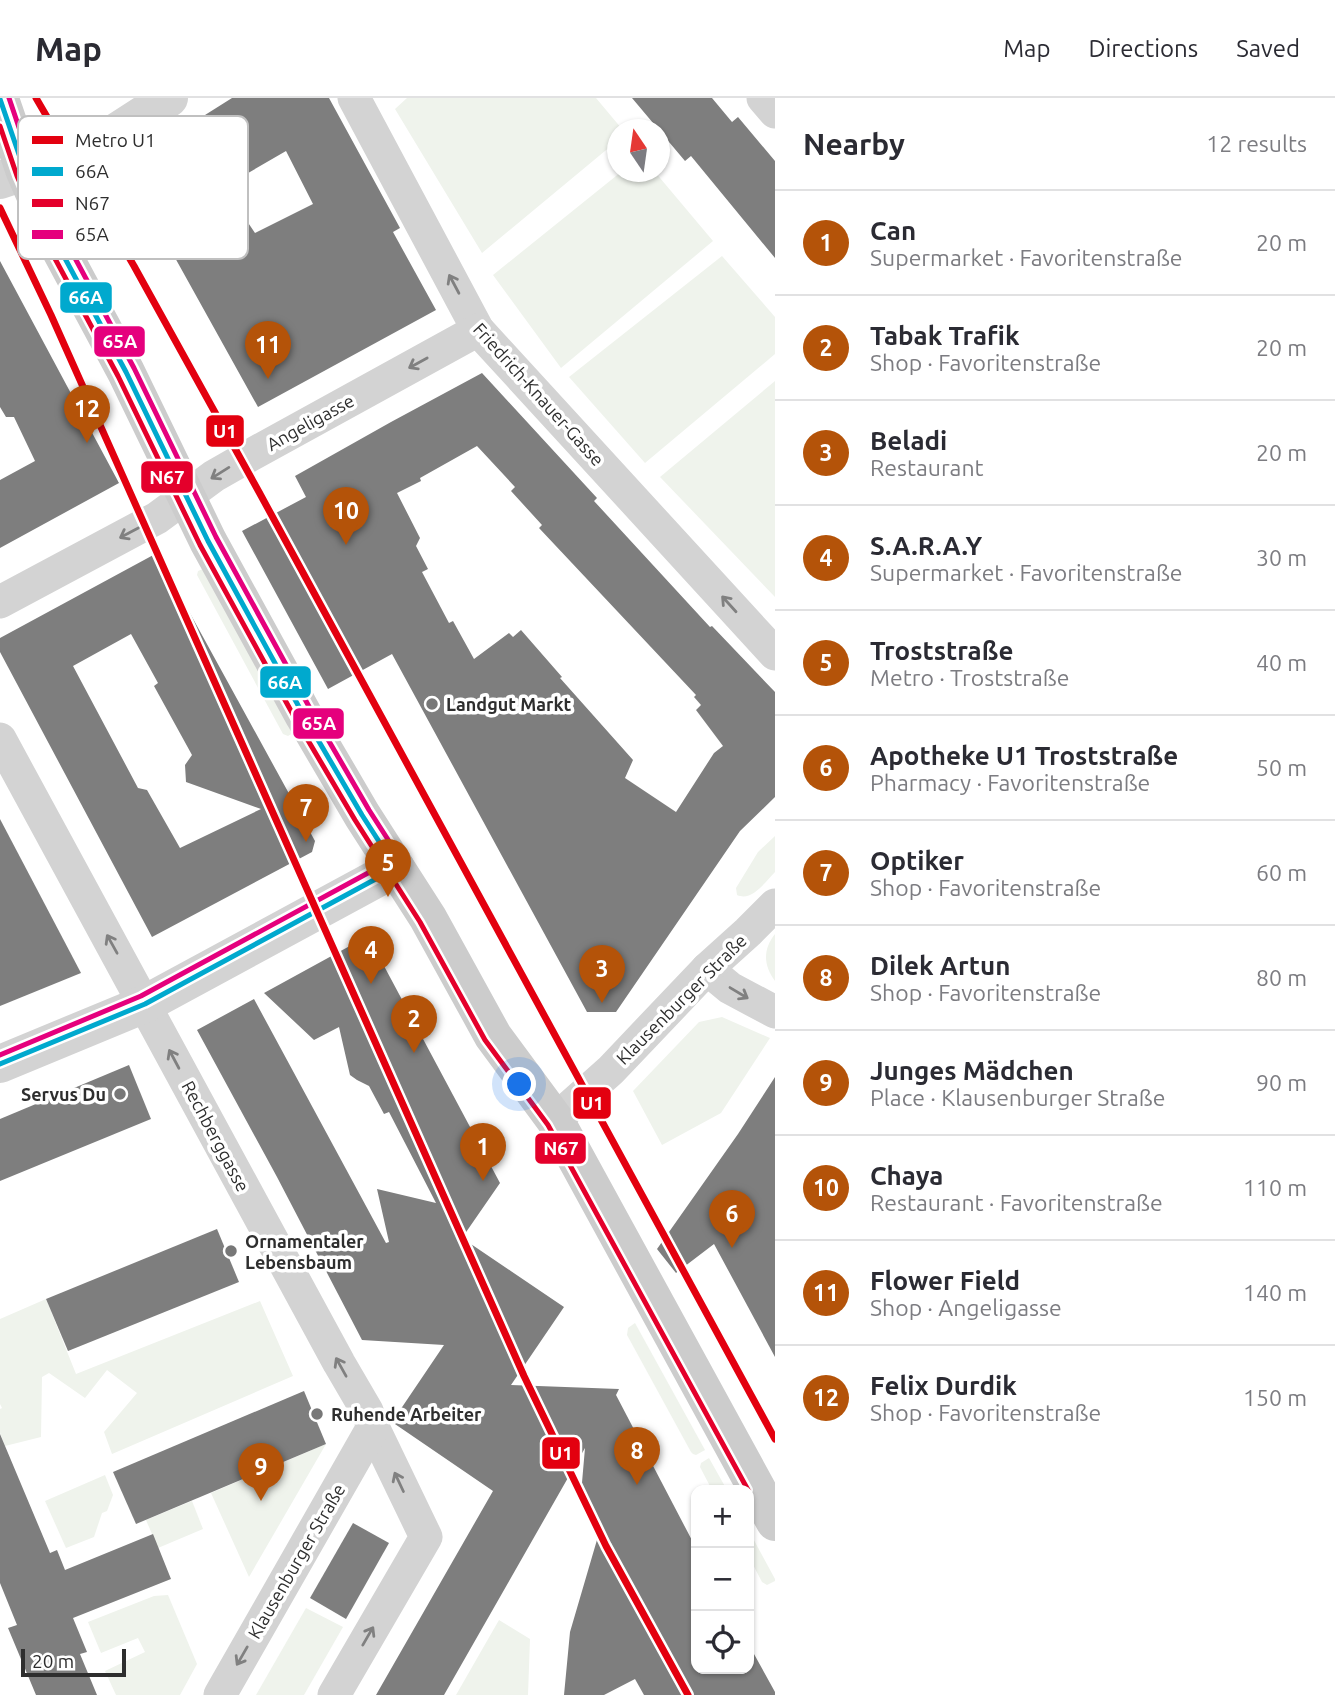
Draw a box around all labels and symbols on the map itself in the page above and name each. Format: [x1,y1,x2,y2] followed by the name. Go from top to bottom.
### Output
[18,116,248,259] legend
[607,119,670,182] north arrow
[75,129,156,151] text: Metro U1
[75,160,109,182] text: 66A
[75,192,110,214] text: N67
[75,223,109,245] text: 65A
[447,274,460,295] one-way arrow
[59,281,113,314] line badge: 66A
[69,286,104,308] text: 66A
[470,319,608,469] street label: Friedrich-Knauer-Gasse
[245,321,291,379] pin: 11
[93,325,146,358] line badge: 65A
[103,330,138,352] text: 65A
[409,356,429,370] one-way arrow
[64,385,110,443] pin: 12
[263,390,357,454] street label: Angeligasse
[205,414,245,448] line badge: U1
[213,420,237,442] text: U1
[140,460,194,494] line badge: N67
[149,466,185,488] text: N67
[210,467,230,481] one-way arrow
[323,487,369,545] pin: 10
[119,527,140,541] one-way arrow
[721,595,737,613] one-way arrow
[259,665,312,699] line badge: 66A
[268,671,303,693] text: 66A
[446,694,571,714] place label: Landgut Markt
[424,696,440,712] marker: Landgut Markt
[292,707,345,740] line badge: 65A
[302,712,337,734] text: 65A
[283,784,329,842] pin: 7
[365,839,411,897] pin: 5
[348,926,394,984] pin: 4
[612,930,750,1068] street label: Klausenburger Straße
[105,935,119,955] one-way arrow
[579,945,625,1003] pin: 3
[729,987,749,1001] one-way arrow
[391,995,437,1053] pin: 2
[167,1049,181,1070] one-way arrow
[502,1067,536,1101] your location
[178,1077,254,1195] street label: Rechberggasse
[21,1084,106,1104] place label: Servus Du
[112,1086,128,1102] marker: Servus Du
[572,1086,612,1120] line badge: U1
[580,1092,604,1114] text: U1
[460,1123,506,1181] pin: 1
[534,1132,587,1165] line badge: N67
[543,1137,579,1159] text: N67
[709,1190,755,1248] pin: 6
[245,1231,364,1272] place label: Ornamentaler Lebensbaum
[223,1243,239,1259] marker: Ornamentaler Lebensbaum
[334,1357,348,1377] one-way arrow
[331,1404,482,1424] place label: Ruhende Arbeiter
[309,1406,325,1422] marker: Ruhende Arbeiter
[614,1427,660,1485] pin: 8
[541,1436,581,1470] line badge: U1
[549,1442,573,1464] text: U1
[238,1443,284,1501] pin: 9
[392,1472,405,1493] one-way arrow
[243,1480,349,1642] street label: Klausenburger Straße
[362,1626,376,1646] one-way arrow
[21,1646,126,1678] scale bar
[235,1646,249,1666] one-way arrow

